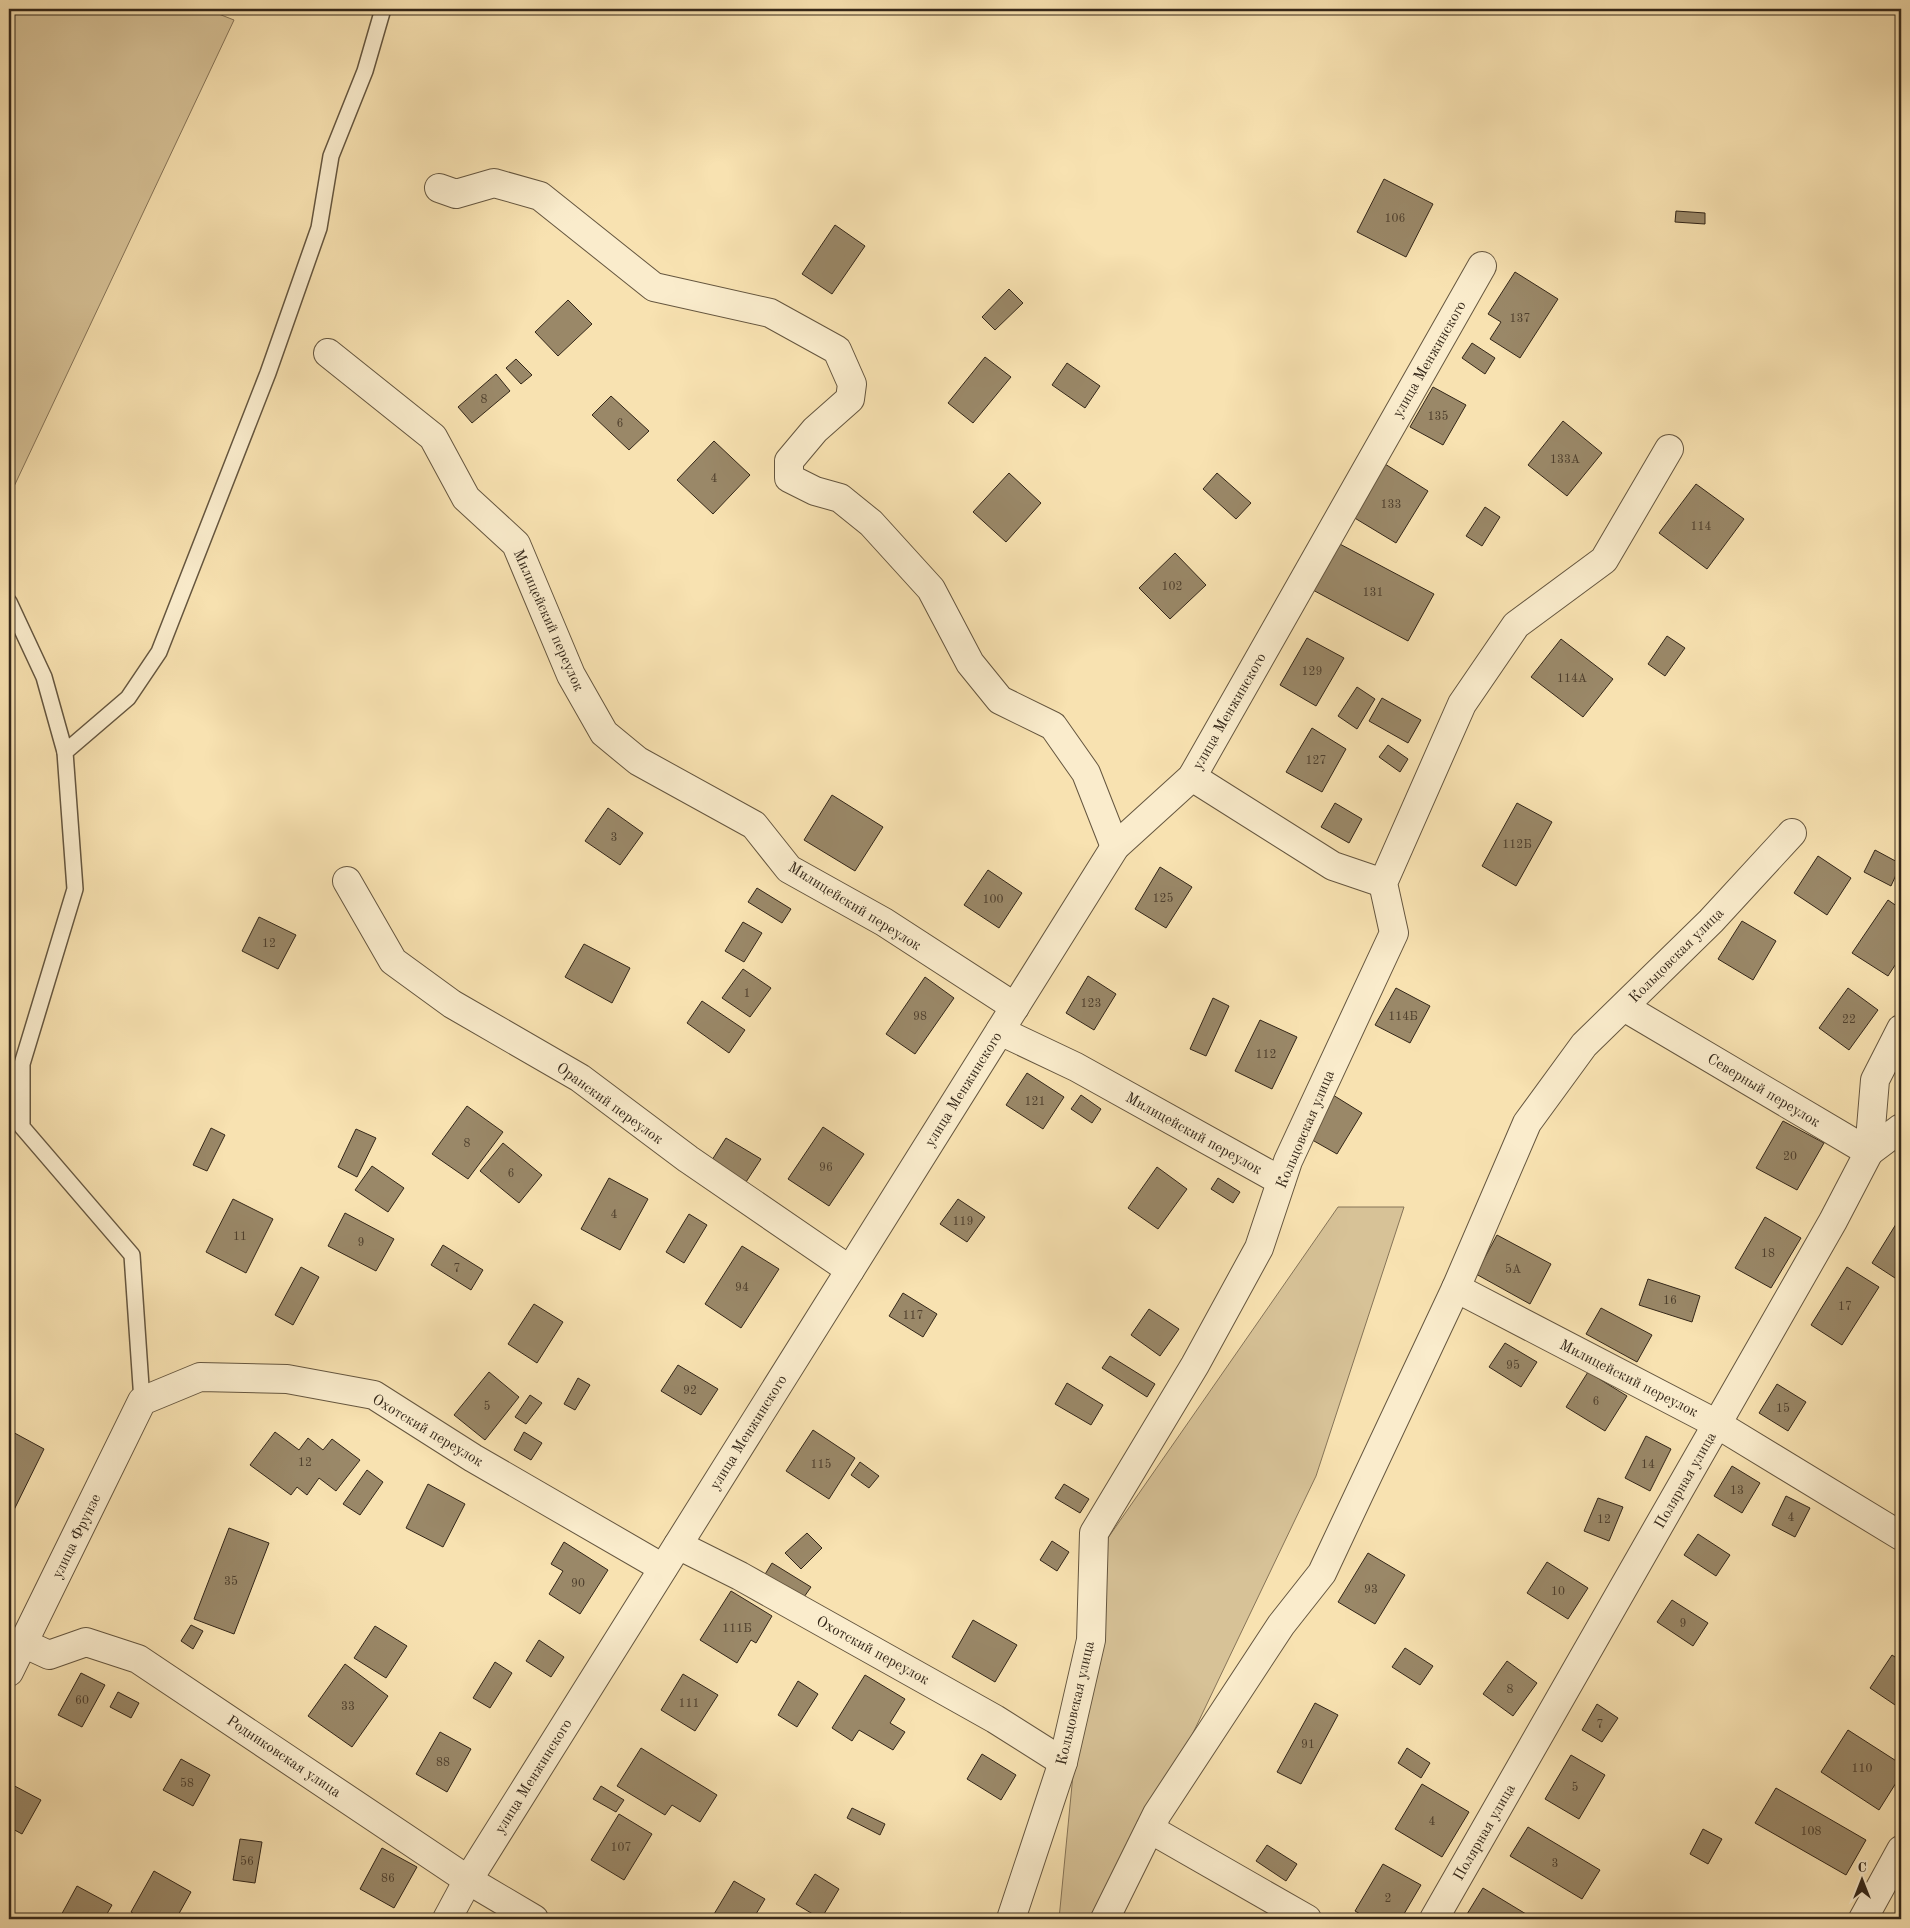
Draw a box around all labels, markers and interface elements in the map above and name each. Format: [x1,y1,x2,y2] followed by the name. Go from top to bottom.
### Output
[1385,213,1405,225] house number: 106
[1391,299,1470,421] street label: улица Менжинского
[1510,313,1530,325] house number: 137
[481,394,488,406] house number: 8
[1428,410,1448,423] house number: 135
[617,418,624,430] house number: 6
[1550,454,1580,466] house number: 133А
[711,473,718,485] house number: 4
[1381,499,1401,511] house number: 133
[1691,521,1711,533] house number: 114
[510,548,586,694] street label: Милицейский переулок
[1162,581,1182,593] house number: 102
[1363,587,1383,599] house number: 131
[1191,651,1270,773] street label: улица Менжинского
[1302,666,1322,678] house number: 129
[1557,673,1587,685] house number: 114А
[1306,755,1326,767] house number: 127
[611,832,617,844] house number: 3
[1502,839,1532,851] house number: 112Б
[785,860,924,954] street label: Милицейский переулок
[1153,892,1173,905] house number: 125
[983,894,1003,906] house number: 100
[1627,905,1728,1006] street label: Кольцовская улица
[262,938,276,950] house number: 12
[744,988,750,1000] house number: 1
[1081,998,1101,1010] house number: 123
[913,1011,927,1023] house number: 98
[1388,1011,1418,1023] house number: 114Б
[1842,1014,1856,1026] house number: 22
[923,1030,1006,1150] street label: улица Менжинского
[1256,1049,1276,1061] house number: 112
[1704,1052,1823,1131] street label: Северный переулок
[553,1061,666,1148] street label: Оранский переулок
[1275,1068,1338,1191] street label: Кольцовская улица
[1123,1091,1264,1178] street label: Милицейский переулок
[1025,1096,1045,1108] house number: 121
[464,1138,471,1150] house number: 8
[1783,1151,1797,1163] house number: 20
[819,1162,833,1174] house number: 96
[508,1168,515,1180] house number: 6
[611,1209,618,1221] house number: 4
[953,1216,973,1228] house number: 119
[233,1231,247,1243] house number: 11
[358,1237,364,1249] house number: 9
[1761,1248,1775,1260] house number: 18
[454,1263,460,1275] house number: 7
[1505,1263,1521,1276] house number: 5А
[735,1282,749,1294] house number: 94
[1663,1295,1677,1307] house number: 16
[1838,1301,1852,1313] house number: 17
[903,1310,923,1322] house number: 117
[1557,1338,1700,1421] street label: Милицейский переулок
[1506,1359,1520,1372] house number: 95
[708,1373,791,1493] street label: улица Менжинского
[683,1385,697,1397] house number: 92
[369,1392,486,1470] street label: Охотский переулок
[1593,1396,1600,1408] house number: 6
[484,1400,491,1413] house number: 5
[1776,1402,1790,1415] house number: 15
[1653,1430,1720,1531] street label: Полярная улица
[298,1457,312,1469] house number: 12
[811,1458,831,1471] house number: 115
[1641,1459,1655,1471] house number: 14
[1730,1485,1744,1497] house number: 13
[50,1492,104,1581] street label: улица Фрунзе
[1788,1512,1795,1524] house number: 4
[1597,1514,1611,1526] house number: 12
[224,1575,238,1588] house number: 35
[571,1578,585,1590] house number: 90
[1364,1584,1378,1596] house number: 93
[1551,1586,1565,1598] house number: 10
[813,1614,932,1689] street label: Охотский переулок
[1680,1618,1686,1630] house number: 9
[722,1623,752,1635] house number: 111Б
[1055,1639,1098,1767] street label: Кольцовская улица
[1507,1684,1514,1696] house number: 8
[75,1695,89,1707] house number: 60
[679,1698,699,1710] house number: 111
[341,1701,355,1713] house number: 33
[223,1714,343,1801] street label: Родниковская улица
[493,1717,576,1837] street label: улица Менжинского
[1597,1719,1603,1731] house number: 7
[1301,1739,1315,1751] house number: 91
[436,1757,450,1769] house number: 88
[1852,1763,1872,1775] house number: 110
[180,1777,194,1790] house number: 58
[1572,1781,1579,1794] house number: 5
[1452,1782,1519,1883] street label: Полярная улица
[1429,1816,1436,1828] house number: 4
[1801,1826,1821,1838] house number: 108
[611,1842,631,1854] house number: 107
[240,1855,254,1868] house number: 56
[1838,1856,1888,1906] north arrow
[1552,1858,1558,1870] house number: 3
[1857,1861,1867,1875] text: С
[381,1873,395,1885] house number: 86
[1385,1893,1391,1905] house number: 2

